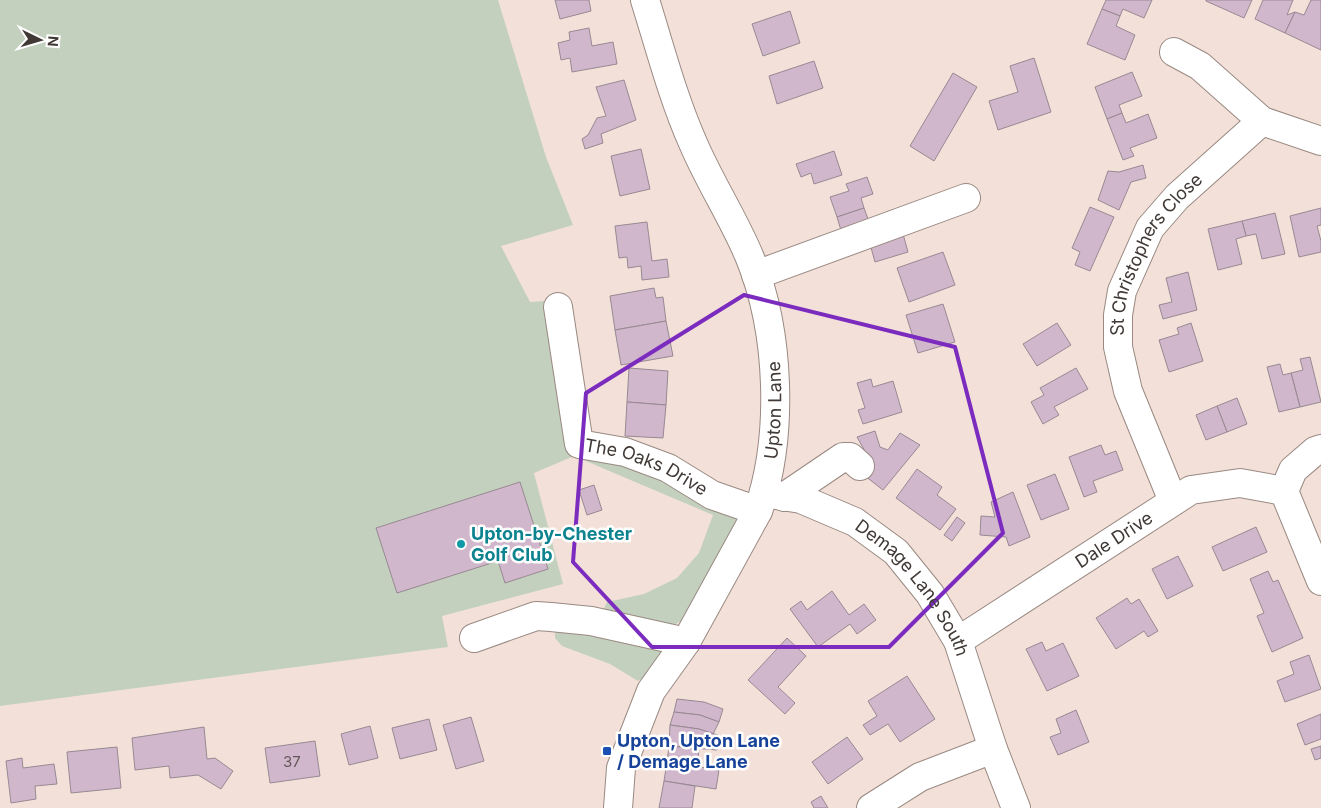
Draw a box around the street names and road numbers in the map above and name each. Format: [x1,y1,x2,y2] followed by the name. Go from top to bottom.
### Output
[1107,168,1206,336] street label: St Christophers Close
[760,360,785,460] street label: Upton Lane
[583,434,711,500] street label: The Oaks Drive
[1071,507,1156,572] street label: Dale Drive
[851,515,973,659] street label: Demage Lane South

